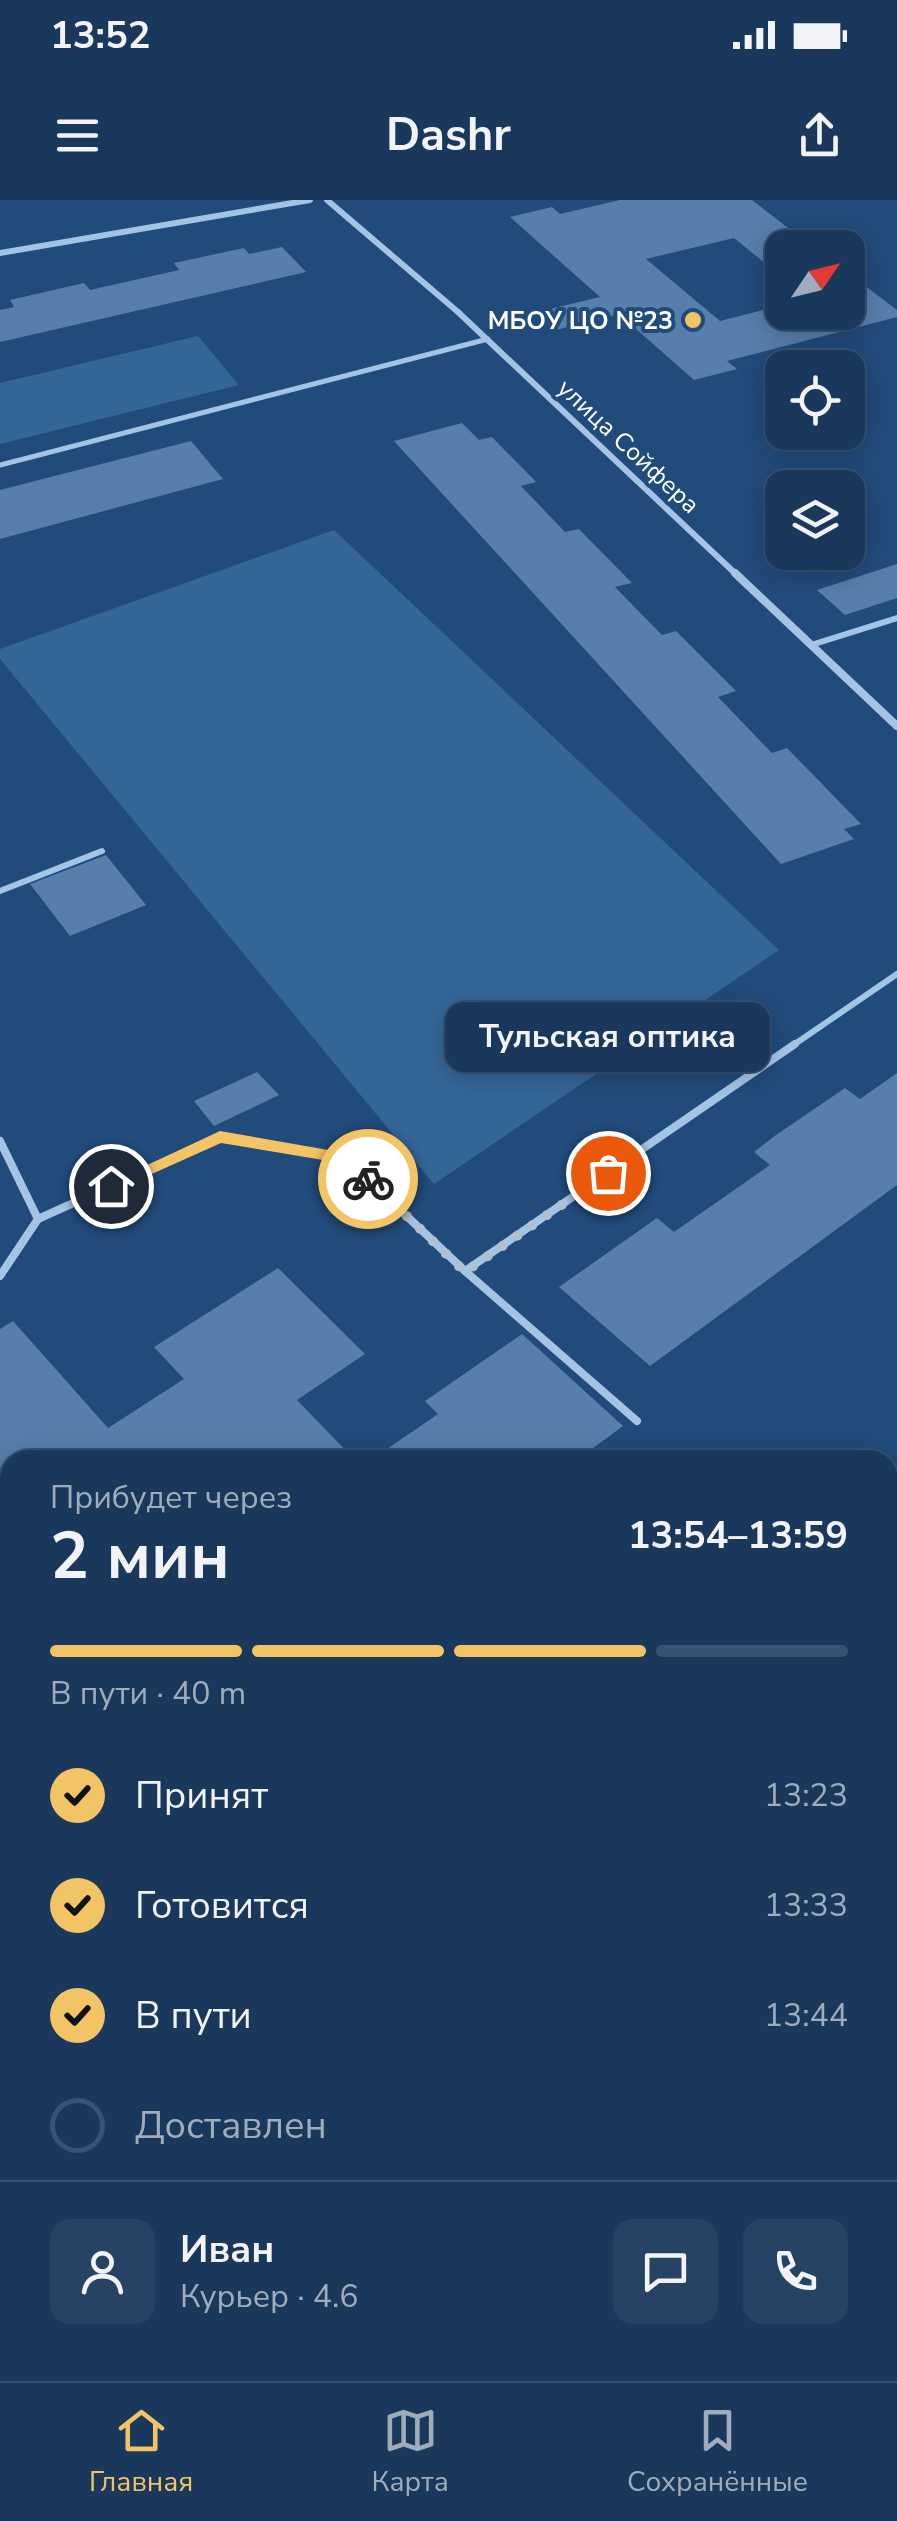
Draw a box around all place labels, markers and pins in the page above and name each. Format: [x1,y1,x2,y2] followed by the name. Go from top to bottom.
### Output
[488,304,673,338] place label: МБОУ ЦО №23
[682,309,704,331] marker: МБОУ ЦО №23
[446,1003,770,1073] callout: Тульская оптика
[566,1131,651,1216] pin
[69,1144,154,1229] pin

